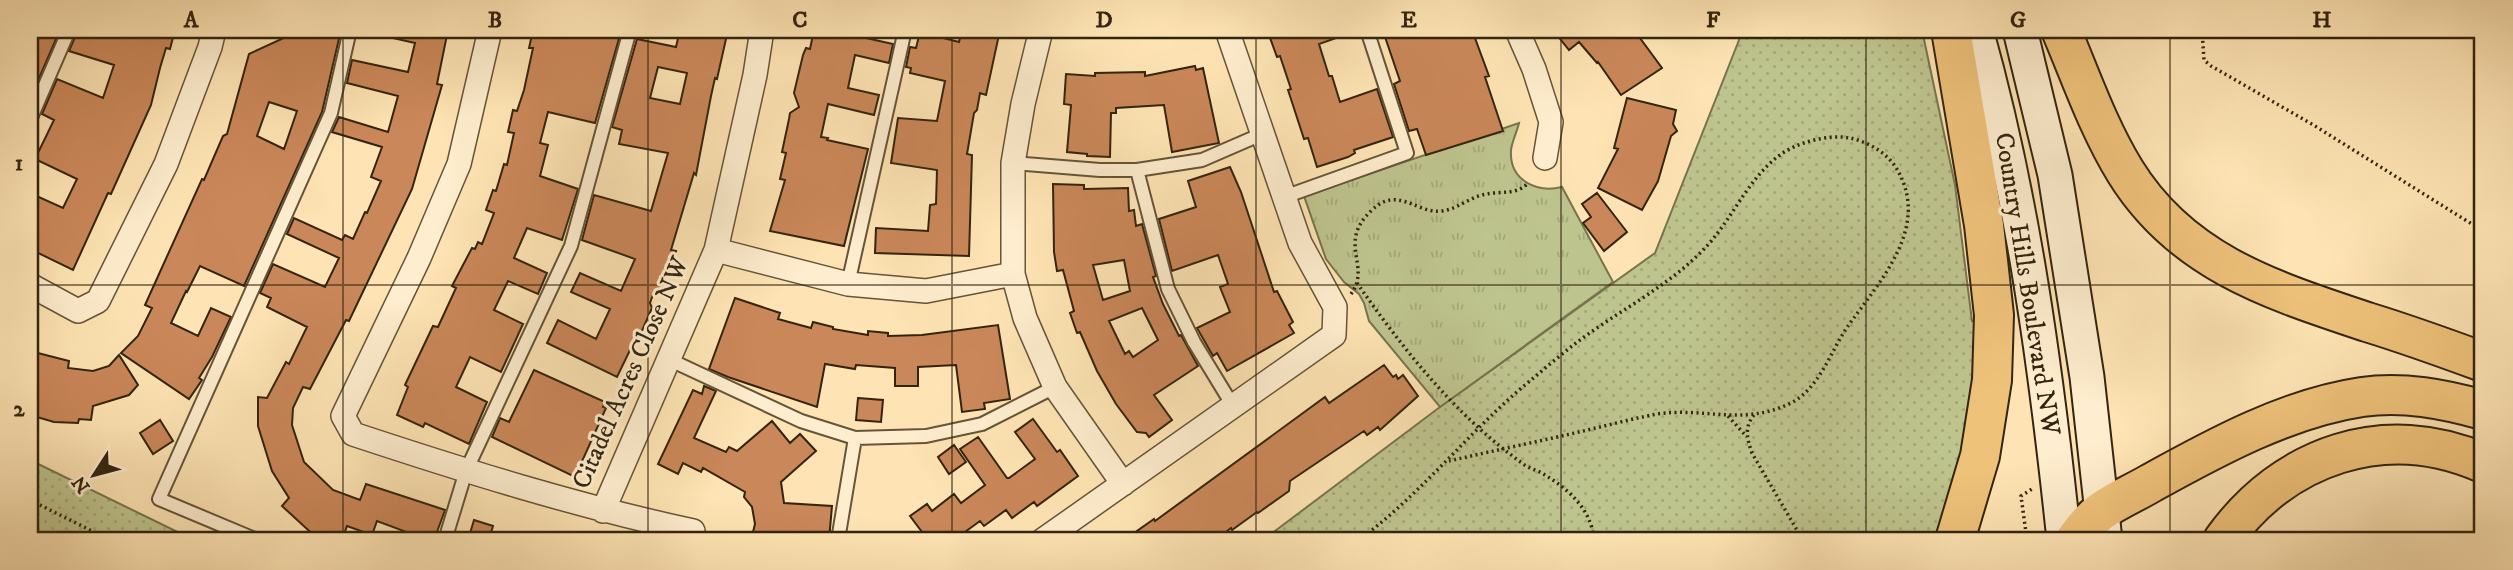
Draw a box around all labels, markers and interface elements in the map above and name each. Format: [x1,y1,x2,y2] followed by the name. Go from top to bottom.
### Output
[183,6,200,35] text: A
[488,6,502,35] text: B
[792,6,808,35] text: C
[1095,6,1113,35] text: D
[1401,6,1417,35] text: E
[1706,6,1721,35] text: F
[2010,6,2026,35] text: G
[2312,6,2332,35] text: H
[1987,130,2067,439] street label: Country Hills Boulevard NW
[15,149,23,178] text: 1
[565,251,698,494] street label: Citadel Acres Close NW
[13,395,25,424] text: 2
[60,440,130,510] north arrow
[67,471,95,497] text: N

